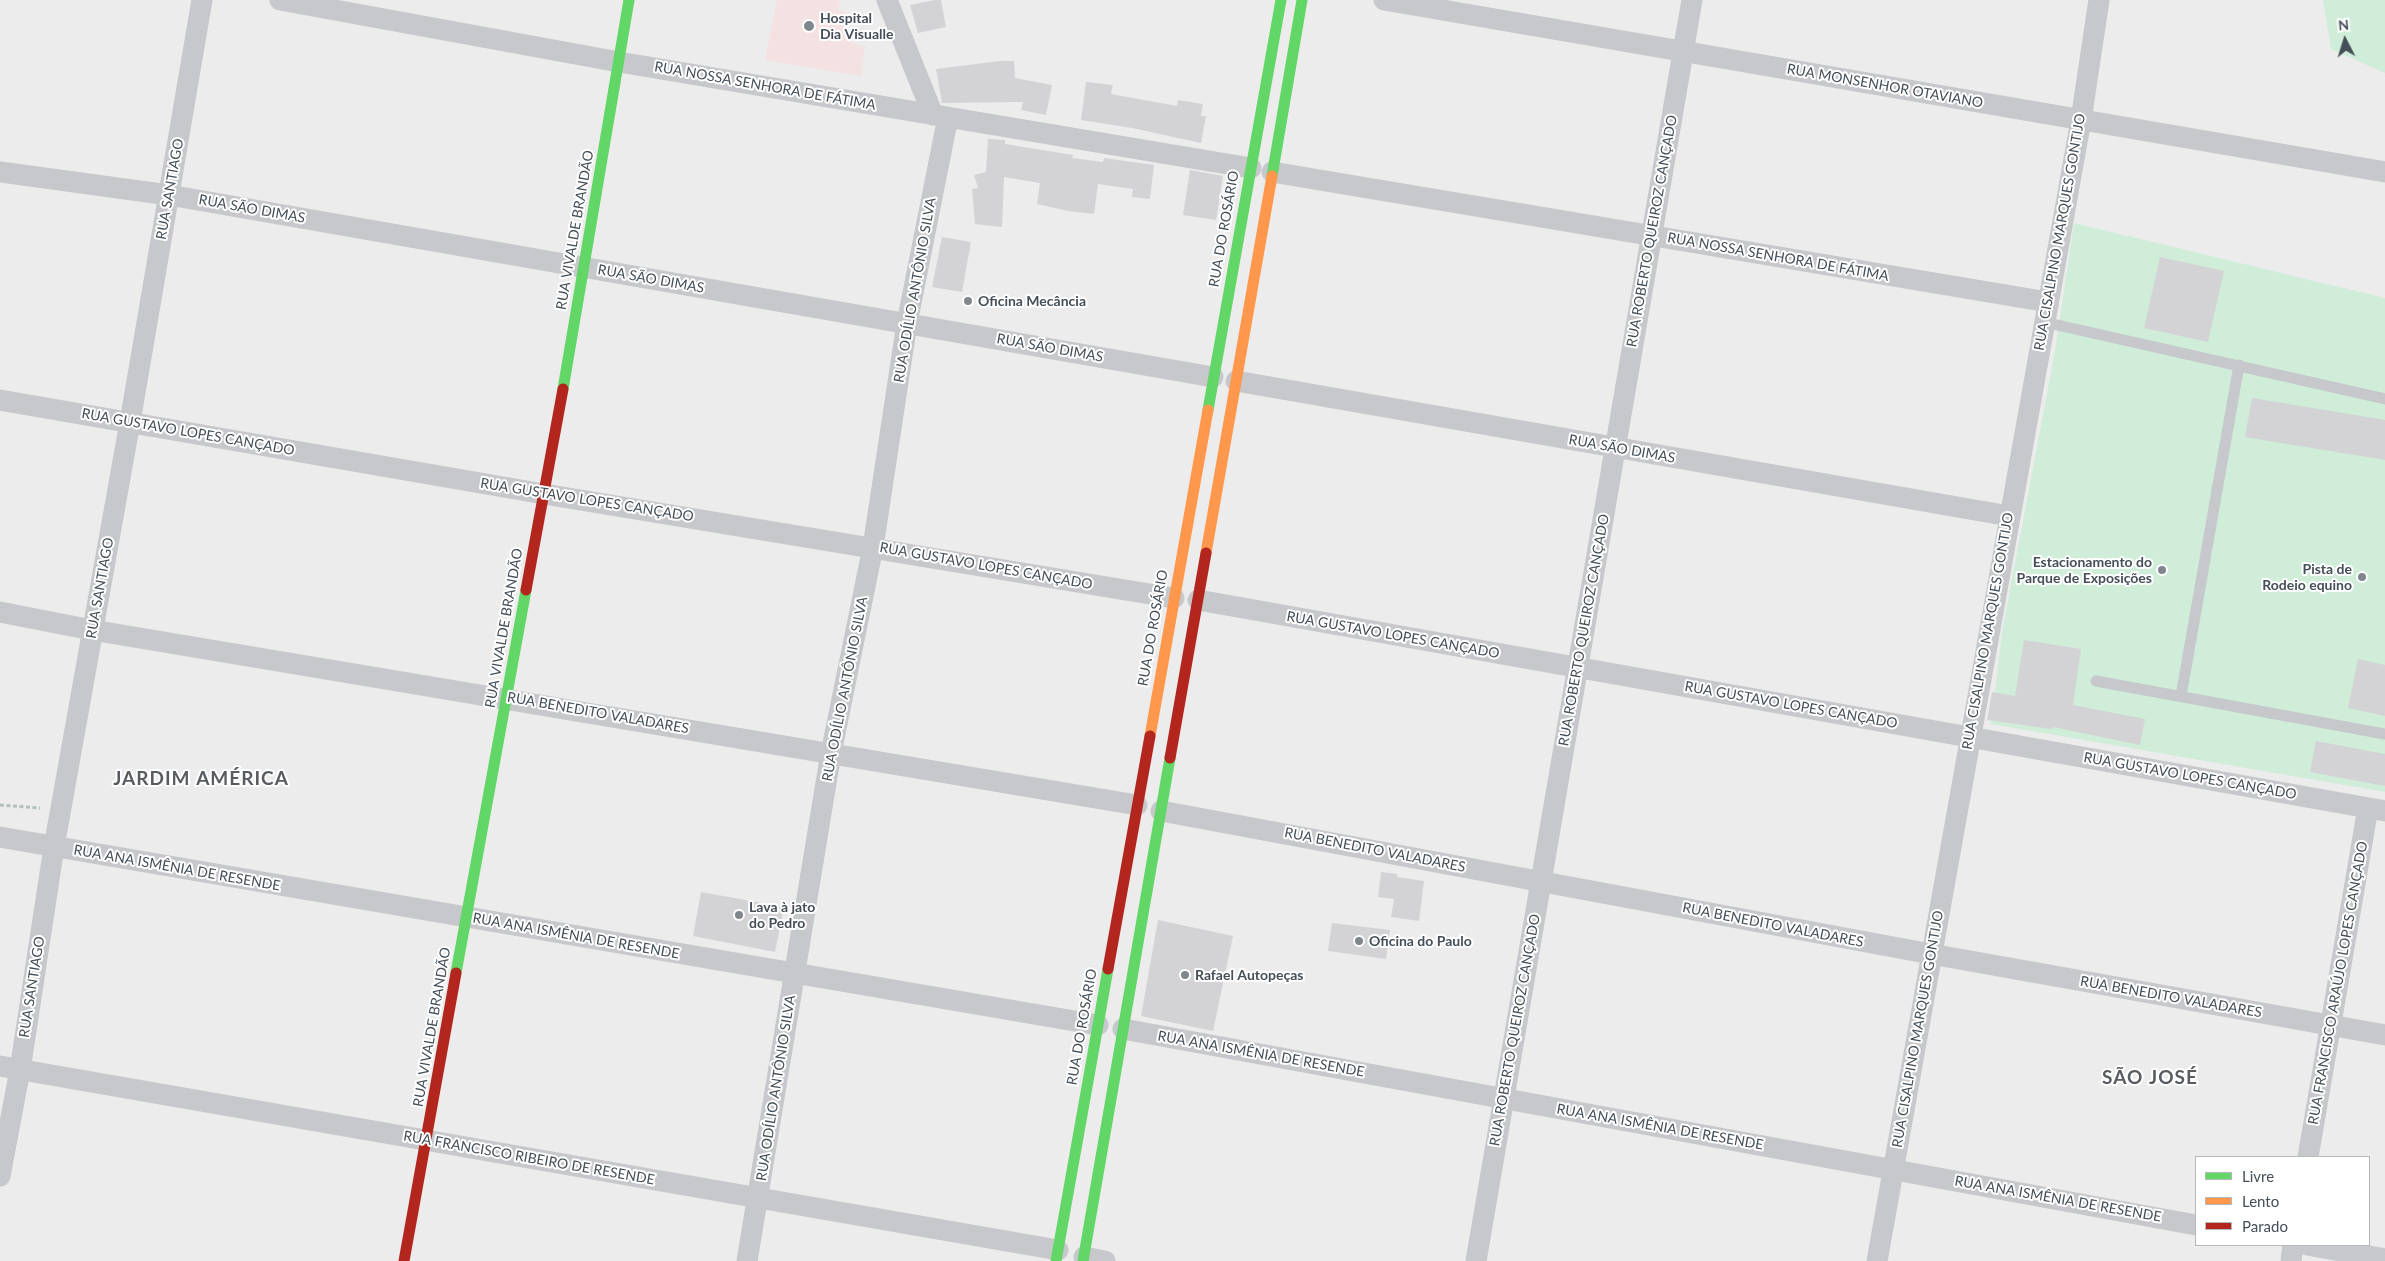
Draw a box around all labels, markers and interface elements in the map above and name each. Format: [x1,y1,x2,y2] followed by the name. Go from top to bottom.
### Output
[820,10,893,42] place label: Hospital Dia Visualle
[2320,15,2370,65] north arrow
[2338,16,2350,33] text: N
[802,19,816,33] marker: Hospital Dia Visualle
[653,58,877,114] street label: RUA NOSSA SENHORA DE FÁTIMA
[1786,60,1984,112] street label: RUA MONSENHOR OTAVIANO
[2031,112,2089,352] street label: RUA CISALPINO MARQUES GONTIJO
[1623,114,1681,348] street label: RUA ROBERTO QUEIROZ CANÇADO
[153,137,187,241] street label: RUA SANTIAGO
[553,149,597,311] street label: RUA VIVALDE BRANDÃO
[1205,169,1243,289] street label: RUA DO ROSÁRIO
[197,191,307,227] street label: RUA SÃO DIMAS
[890,196,940,384] street label: RUA ODÍLIO ANTÔNIO SILVA
[1666,229,1890,285] street label: RUA NOSSA SENHORA DE FÁTIMA
[596,261,706,297] street label: RUA SÃO DIMAS
[978,293,1086,309] place label: Oficina Mecância
[962,295,974,307] marker: Oficina Mecância
[995,330,1105,366] street label: RUA SÃO DIMAS
[80,405,296,459] street label: RUA GUSTAVO LOPES CANÇADO
[1567,431,1677,467] street label: RUA SÃO DIMAS
[479,475,695,525] street label: RUA GUSTAVO LOPES CANÇADO
[1959,511,2017,751] street label: RUA CISALPINO MARQUES GONTIJO
[1555,513,1613,747] street label: RUA ROBERTO QUEIROZ CANÇADO
[83,536,117,640] street label: RUA SANTIAGO
[878,539,1094,593] street label: RUA GUSTAVO LOPES CANÇADO
[482,547,526,709] street label: RUA VIVALDE BRANDÃO
[2017,554,2152,586] place label: Estacionamento do Parque de Exposições
[2262,561,2352,594] place label: Pista de Rodeio equino
[2156,564,2168,576] marker: Estacionamento do Parque de Exposições
[1134,568,1172,688] street label: RUA DO ROSÁRIO
[2356,571,2368,583] marker: Pista de Rodeio equino
[819,595,871,783] street label: RUA ODÍLIO ANTÔNIO SILVA
[1285,608,1501,662] street label: RUA GUSTAVO LOPES CANÇADO
[1683,678,1899,732] street label: RUA GUSTAVO LOPES CANÇADO
[506,689,690,737] street label: RUA BENEDITO VALADARES
[2082,749,2298,803] street label: RUA GUSTAVO LOPES CANÇADO
[111,768,291,790] district label: JARDIM AMÉRICA
[1283,824,1467,876] street label: RUA BENEDITO VALADARES
[2305,840,2371,1126] street label: RUA FRANCISCO ARAÚJO LOPES CANÇADO
[72,842,282,894] street label: RUA ANA ISMÊNIA DE RESENDE
[749,899,815,932] place label: Lava à jato do Pedro
[1681,899,1865,951] street label: RUA BENEDITO VALADARES
[733,909,745,921] marker: Lava à jato do Pedro
[1889,909,1947,1149] street label: RUA CISALPINO MARQUES GONTIJO
[471,910,681,962] street label: RUA ANA ISMÊNIA DE RESENDE
[1486,913,1544,1147] street label: RUA ROBERTO QUEIROZ CANÇADO
[1369,933,1472,949] place label: Oficina do Paulo
[16,935,48,1039] street label: RUA SANTIAGO
[1353,935,1365,947] marker: Oficina do Paulo
[410,946,454,1108] street label: RUA VIVALDE BRANDÃO
[1063,967,1101,1087] street label: RUA DO ROSÁRIO
[1195,967,1303,983] place label: Rafael Autopeças
[1179,969,1191,981] marker: Rafael Autopeças
[2079,973,2263,1021] street label: RUA BENEDITO VALADARES
[753,994,799,1182] street label: RUA ODÍLIO ANTÔNIO SILVA
[1156,1028,1366,1080] street label: RUA ANA ISMÊNIA DE RESENDE
[2101,1067,2199,1089] district label: SÃO JOSÉ
[1555,1101,1765,1153] street label: RUA ANA ISMÊNIA DE RESENDE
[402,1128,656,1188] street label: RUA FRANCISCO RIBEIRO DE RESENDE
[2195,1156,2370,1246] legend
[2242,1167,2274,1185] text: Livre
[1953,1173,2163,1225] street label: RUA ANA ISMÊNIA DE RESENDE
[2242,1192,2279,1210] text: Lento
[2242,1217,2288,1235] text: Parado

